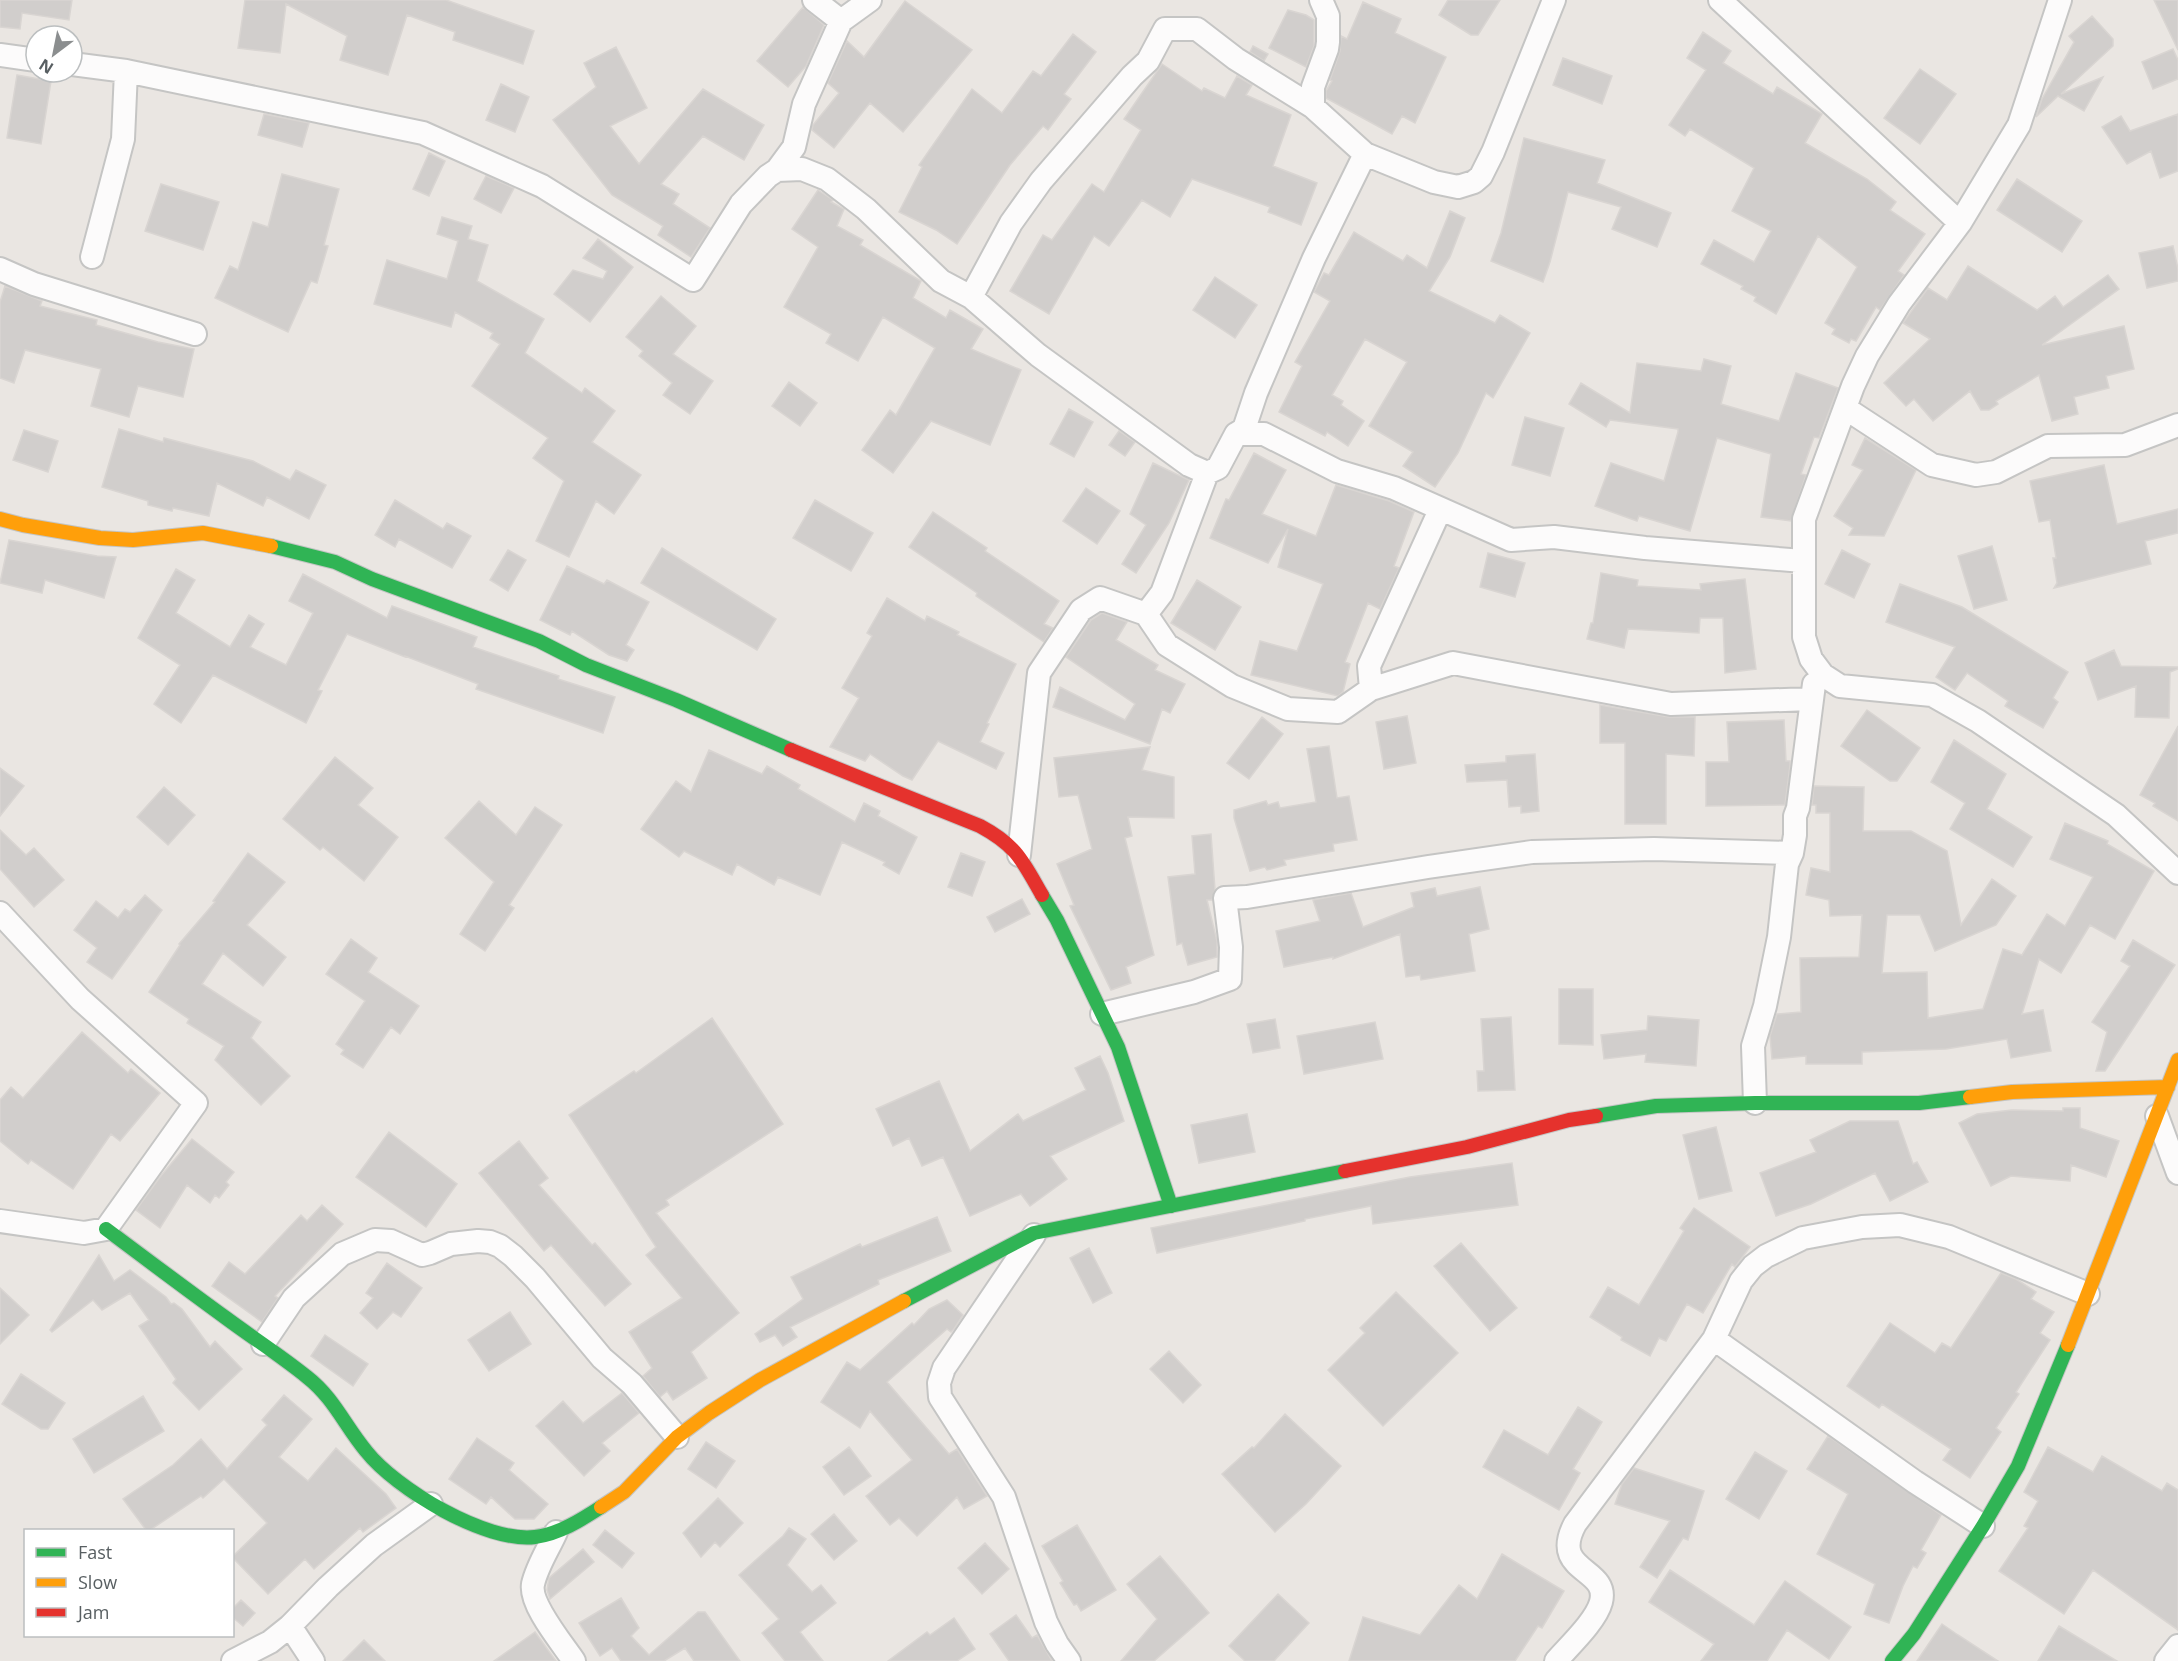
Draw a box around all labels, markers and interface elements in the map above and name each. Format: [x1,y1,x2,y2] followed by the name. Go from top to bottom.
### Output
[24,24,84,84] north arrow
[35,54,57,79] text: N
[24,1529,234,1637] legend
[78,1540,112,1564] text: Fast
[78,1570,117,1594] text: Slow
[76,1600,110,1624] text: Jam

